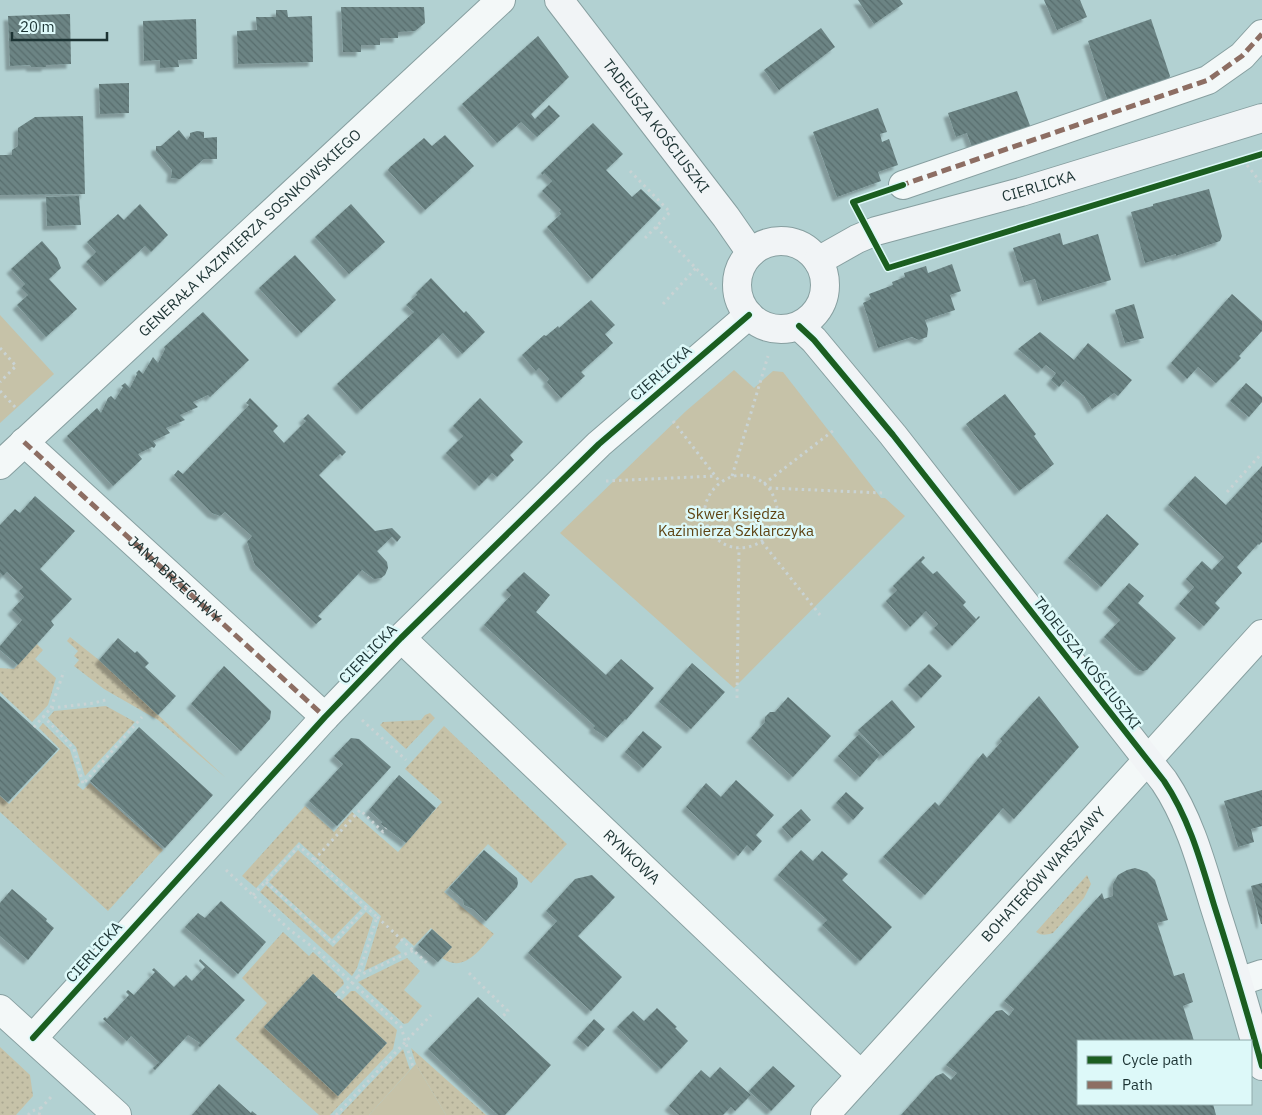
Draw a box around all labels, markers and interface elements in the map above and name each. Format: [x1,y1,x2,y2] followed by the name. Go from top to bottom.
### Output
[12,10,108,42] scale bar
[20,17,55,36] text: 20 m
[599,55,714,196] street label: TADEUSZA KOŚCIUSZKI
[134,125,365,341] street label: GENERAŁA KAZIMIERZA SOSNKOWSKIEGO
[1000,166,1078,206] street label: CIERLICKA
[626,340,696,405] street label: CIERLICKA
[658,504,814,540] park label: Skwer Księdza Kazimierza Szklarczyka
[124,532,226,627] street label: JANA BRZECHWY
[1030,592,1145,733] street label: TADEUSZA KOŚCIUSZKI
[335,620,401,687] street label: CIERLICKA
[977,803,1109,946] street label: BOHATERÓW WARSZAWY
[600,825,665,888] street label: RYNKOWA
[61,917,126,986] street label: CIERLICKA
[1077,1040,1252,1105] legend
[1122,1050,1193,1069] text: Cycle path
[1122,1075,1153,1094] text: Path

